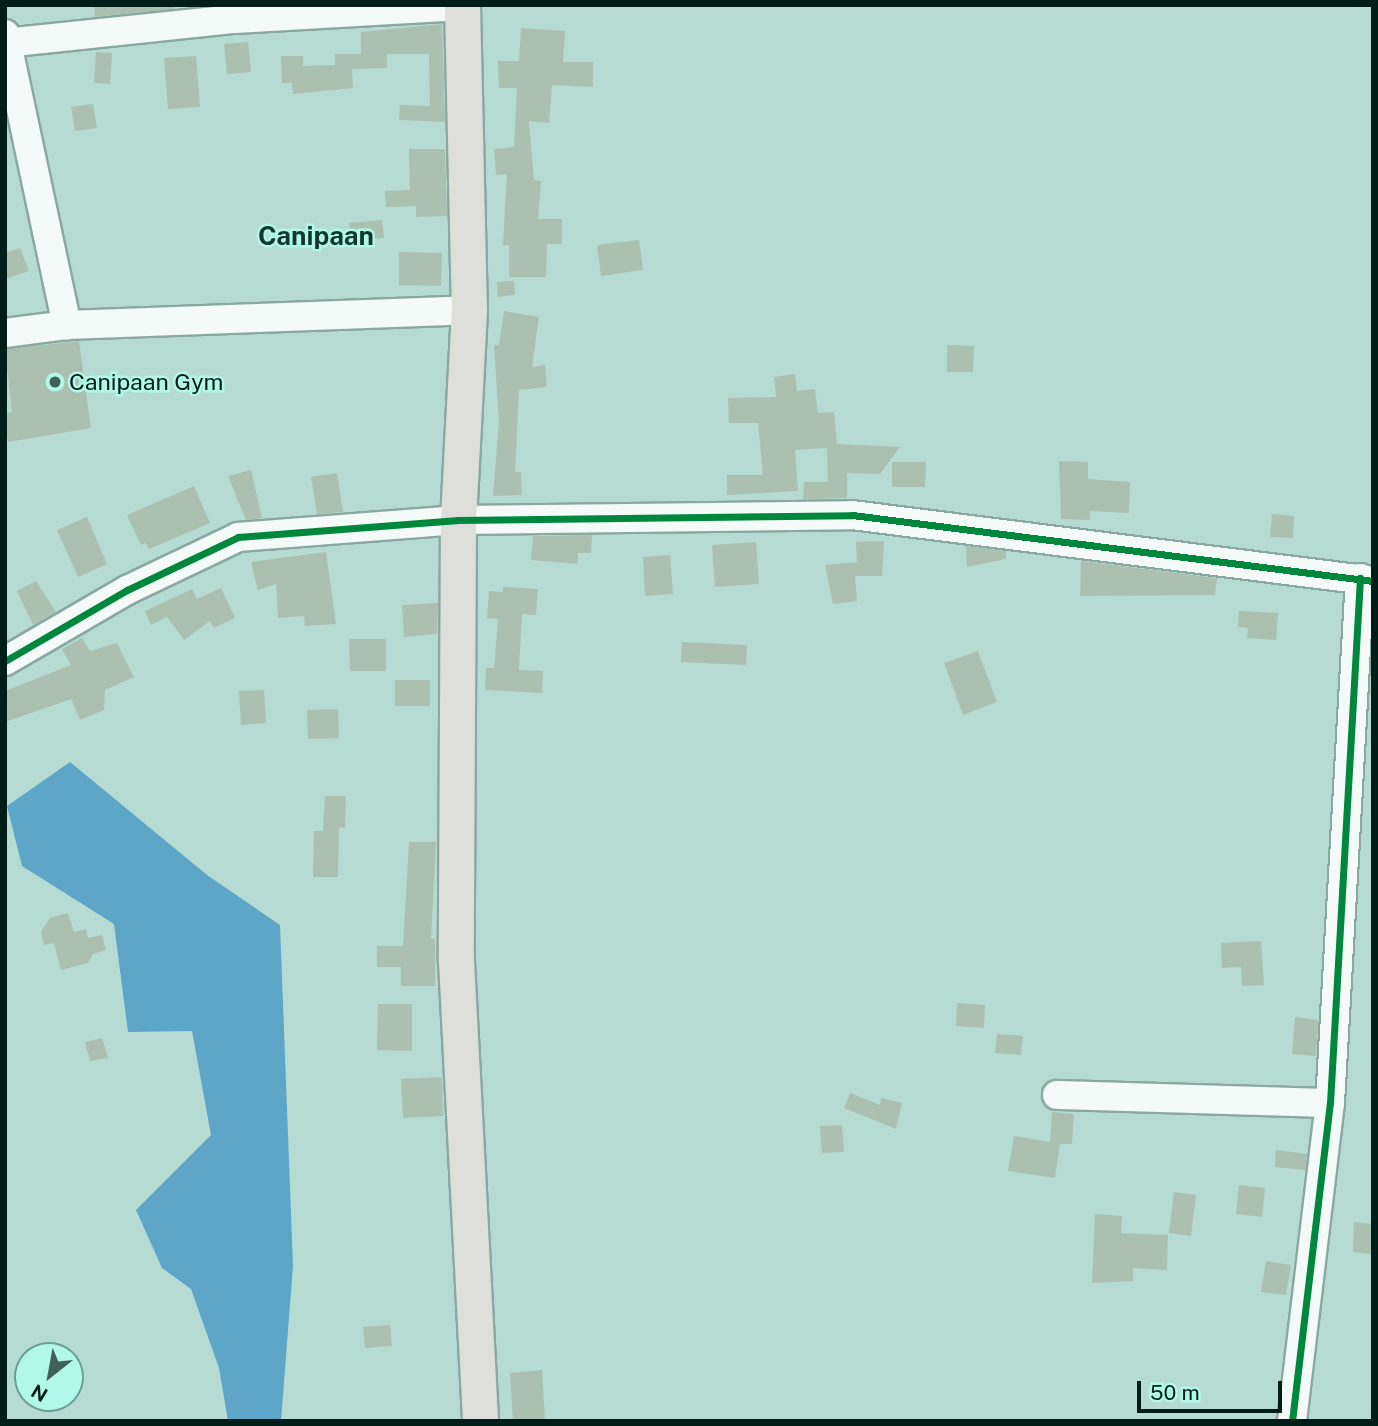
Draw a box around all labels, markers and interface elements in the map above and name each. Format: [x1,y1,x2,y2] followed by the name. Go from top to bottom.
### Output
[258,220,374,252] district label: Canipaan
[69,368,223,396] place label: Canipaan Gym
[47,374,63,390] marker: Canipaan Gym
[14,1342,84,1412] north arrow
[1140,1366,1285,1410] scale bar
[27,1380,51,1407] text: N
[1150,1380,1200,1405] text: 50 m

